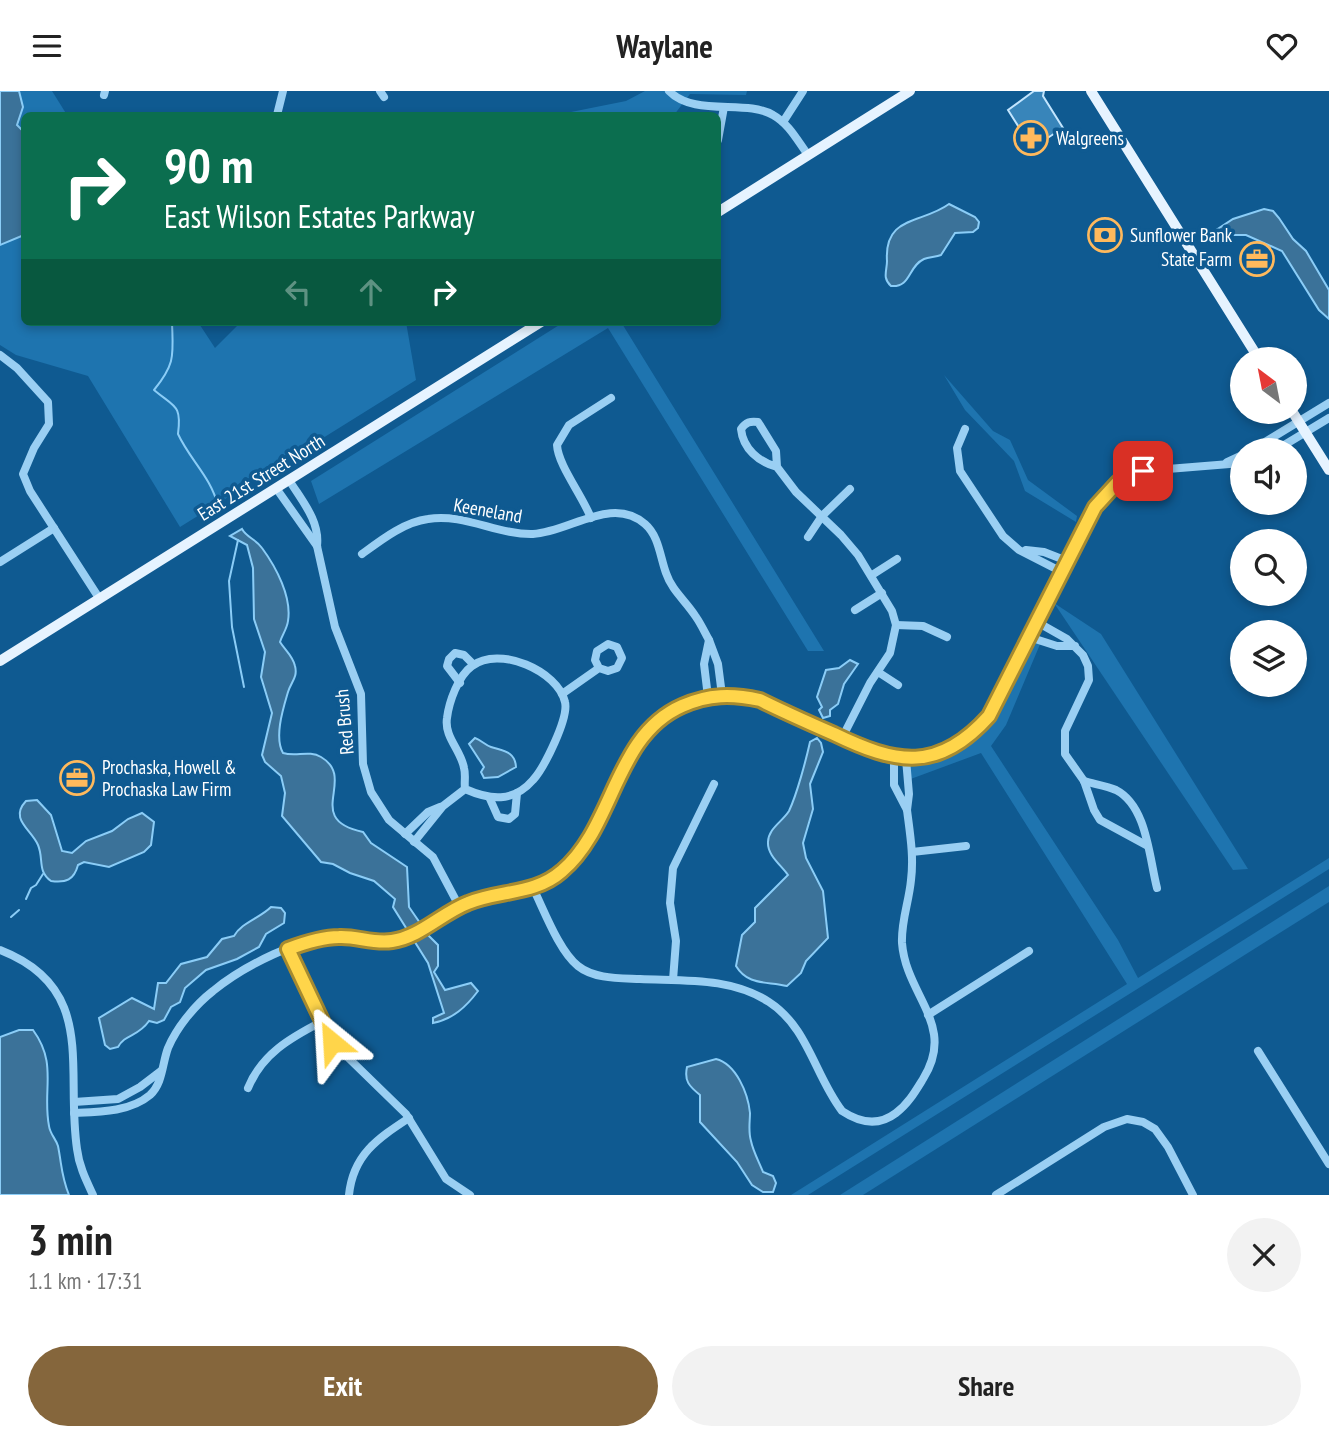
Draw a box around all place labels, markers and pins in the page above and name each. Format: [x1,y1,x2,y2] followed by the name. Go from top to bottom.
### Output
[1012,119,1050,157] pharmacy icon: Walgreens
[1056,126,1124,150] place label: Walgreens
[1086,216,1124,254] bank icon: Sunflower Bank
[1130,223,1233,247] place label: Sunflower Bank
[1238,240,1276,278] office icon: State Farm
[1161,247,1232,271] place label: State Farm
[1113,441,1173,501] pin
[102,755,236,801] place label: Prochaska, Howell & Prochaska Law Firm
[58,759,96,797] office icon: Prochaska, Howell & Prochaska Law Firm

